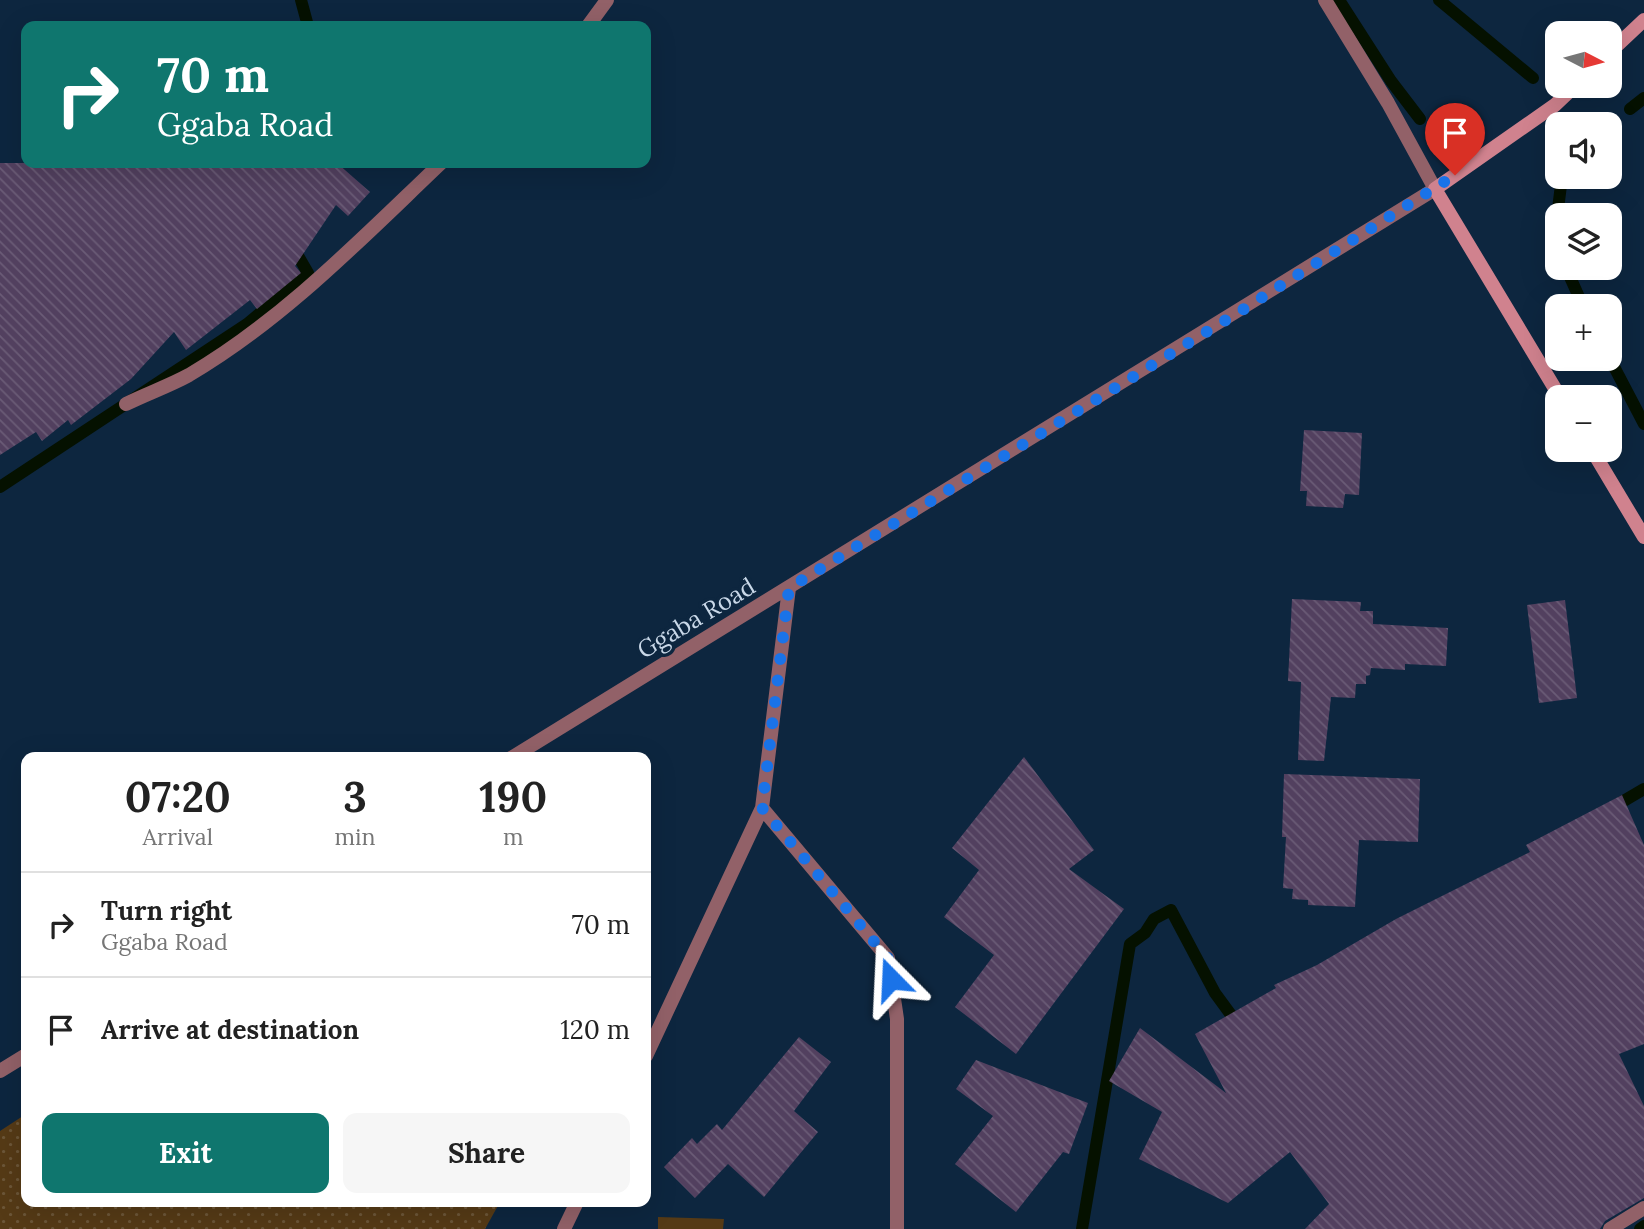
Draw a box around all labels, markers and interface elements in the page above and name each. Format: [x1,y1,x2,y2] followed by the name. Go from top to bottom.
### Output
[1545,21,1622,98] north arrow
[1545,21,1622,462] map controls
[157,43,269,105] text: 70 m
[42,49,133,140] icon: right
[1425,103,1485,175] pin
[157,104,333,145] text: Ggaba Road
[1545,112,1622,189] button: sound
[1436,114,1474,152] icon: arrive
[1545,203,1622,280] button: layers
[1545,294,1622,371] button: +
[1545,385,1622,462] button: −
[631,571,761,665] street label: Ggaba Road
[125,770,231,824] text: 07:20
[343,770,367,824] text: 3
[479,770,547,824] text: 190
[143,822,213,851] text: Arrival
[335,822,376,851] text: min
[503,822,524,851] text: m
[101,894,232,927] text: Turn right
[42,906,80,944] icon: right
[572,908,630,941] text: 70 m
[101,927,228,956] text: Ggaba Road
[854,942,928,1016] position arrow
[42,1011,80,1049] icon: arrive
[101,1013,359,1046] text: Arrive at destination
[560,1013,630,1046] text: 120 m
[42,1113,329,1193] button: Exit
[343,1113,630,1193] button: Share

